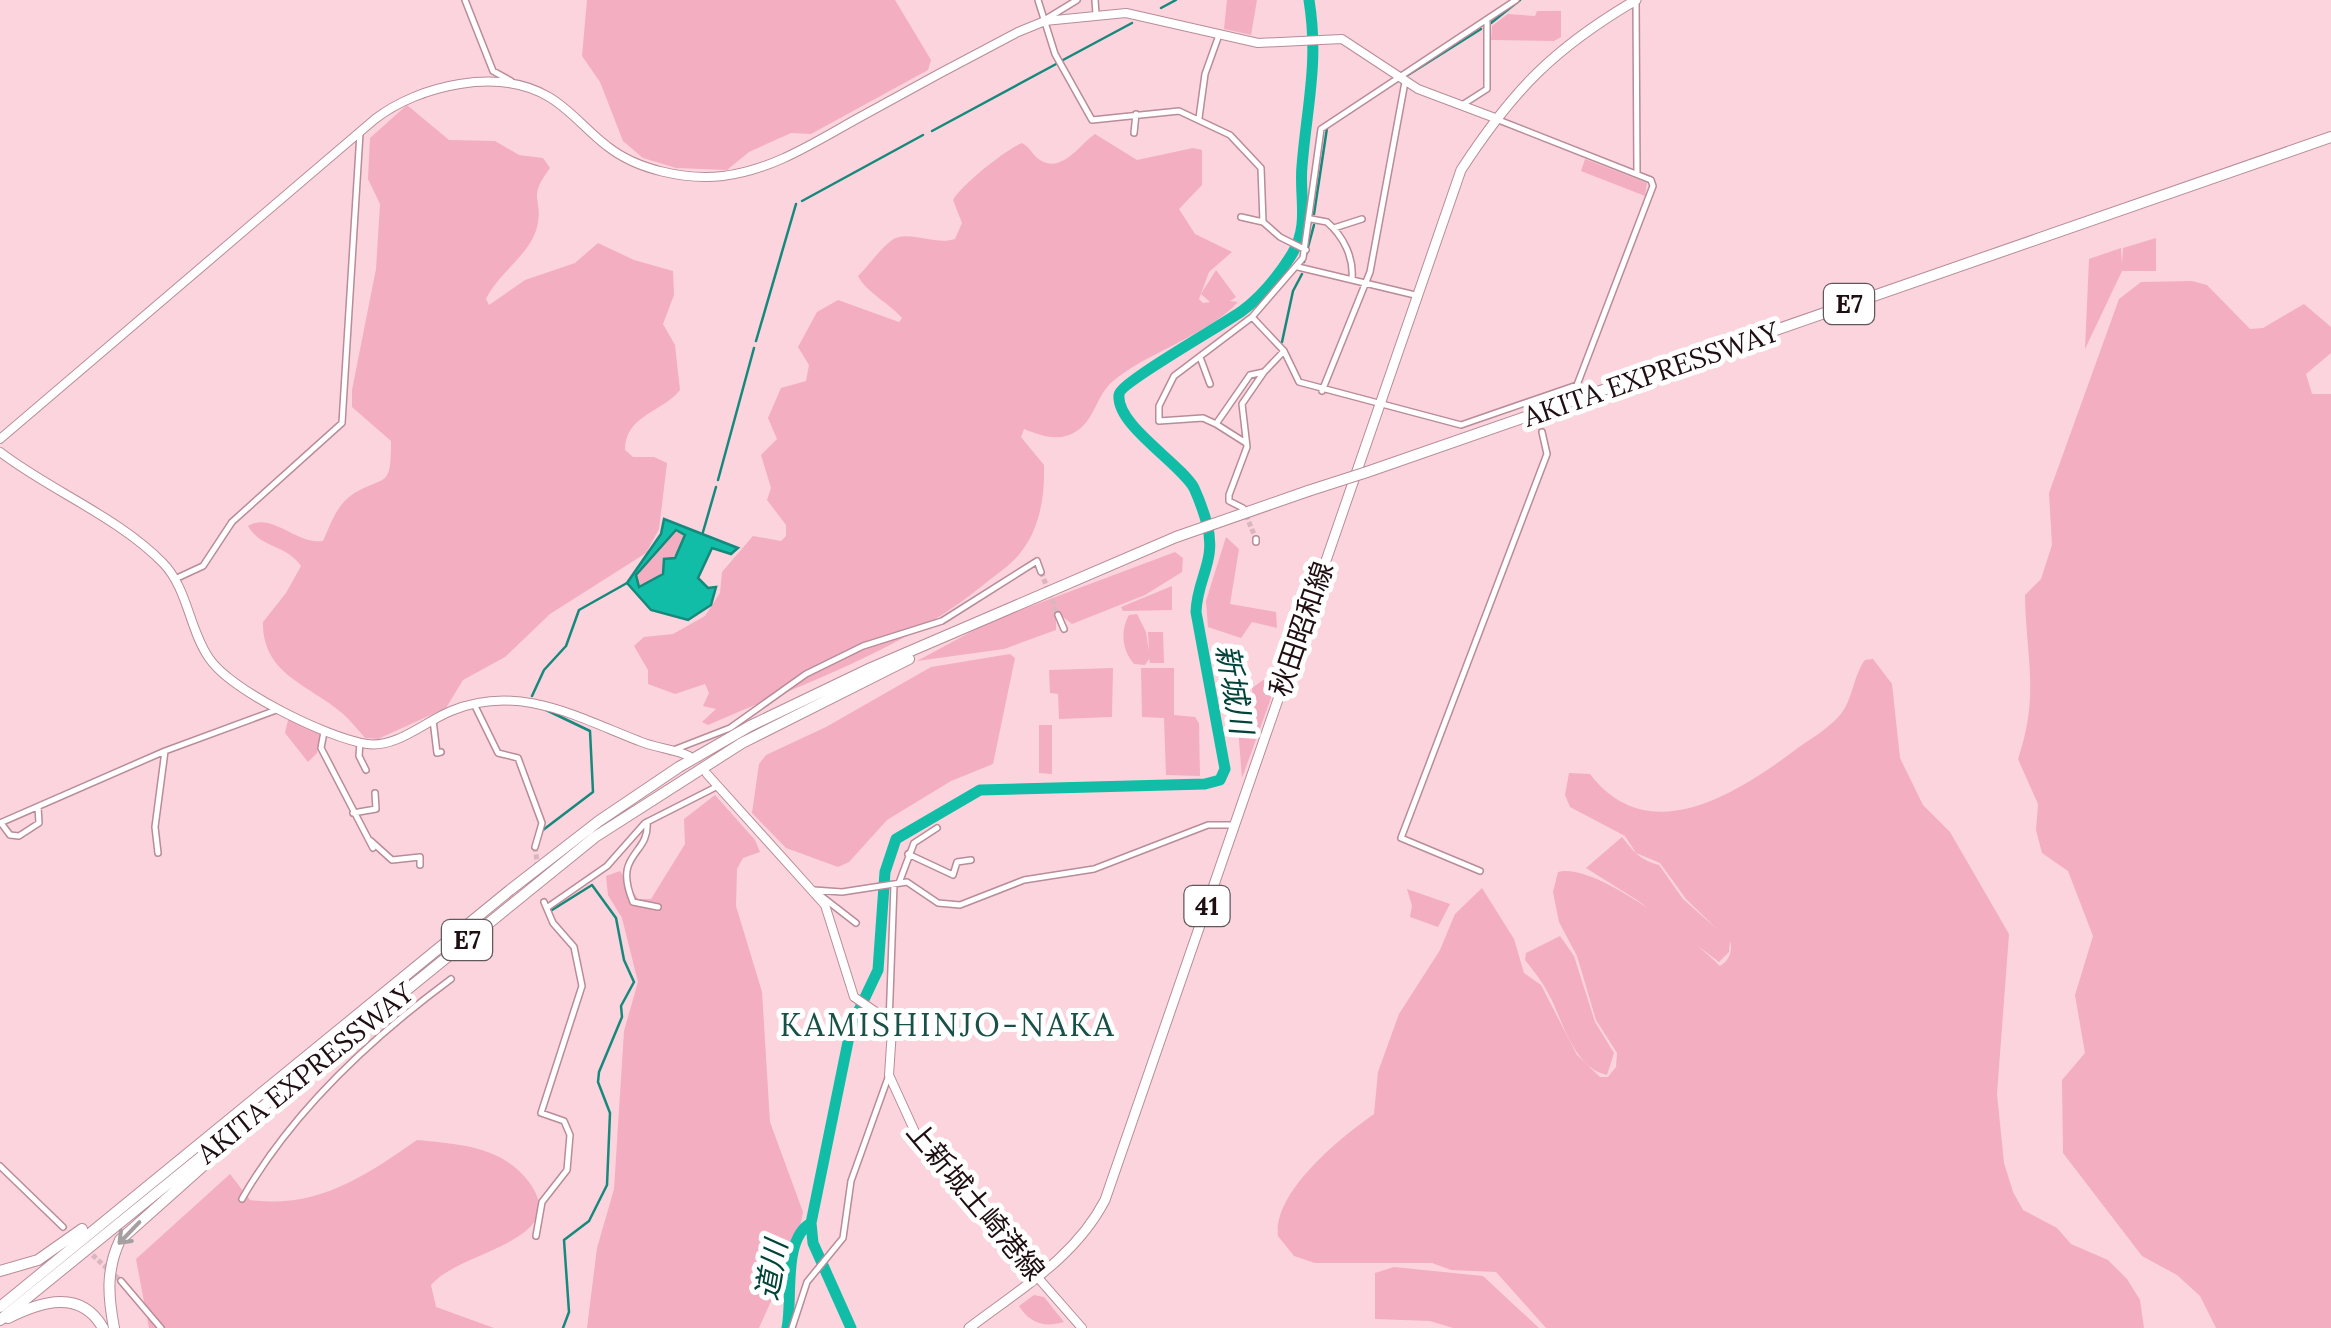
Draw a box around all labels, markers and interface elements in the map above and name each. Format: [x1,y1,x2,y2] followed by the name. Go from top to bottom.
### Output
[1824,284,1874,324] road number: E7
[1517,313,1785,435] street label: AKITA EXPRESSWAY
[1261,557,1341,701] street label: 秋田昭和線
[1208,641,1262,740] water label: 新城川
[1184,886,1230,926] road number: 41
[442,920,492,960] road number: E7
[189,974,422,1172] street label: AKITA EXPRESSWAY
[780,1004,1116,1045] district label: KAMISHINJO-NAKA
[899,1114,1053,1288] street label: 上新城土崎港線
[117,1220,142,1245] one-way arrow
[747,1234,795,1303] water label: 道川

